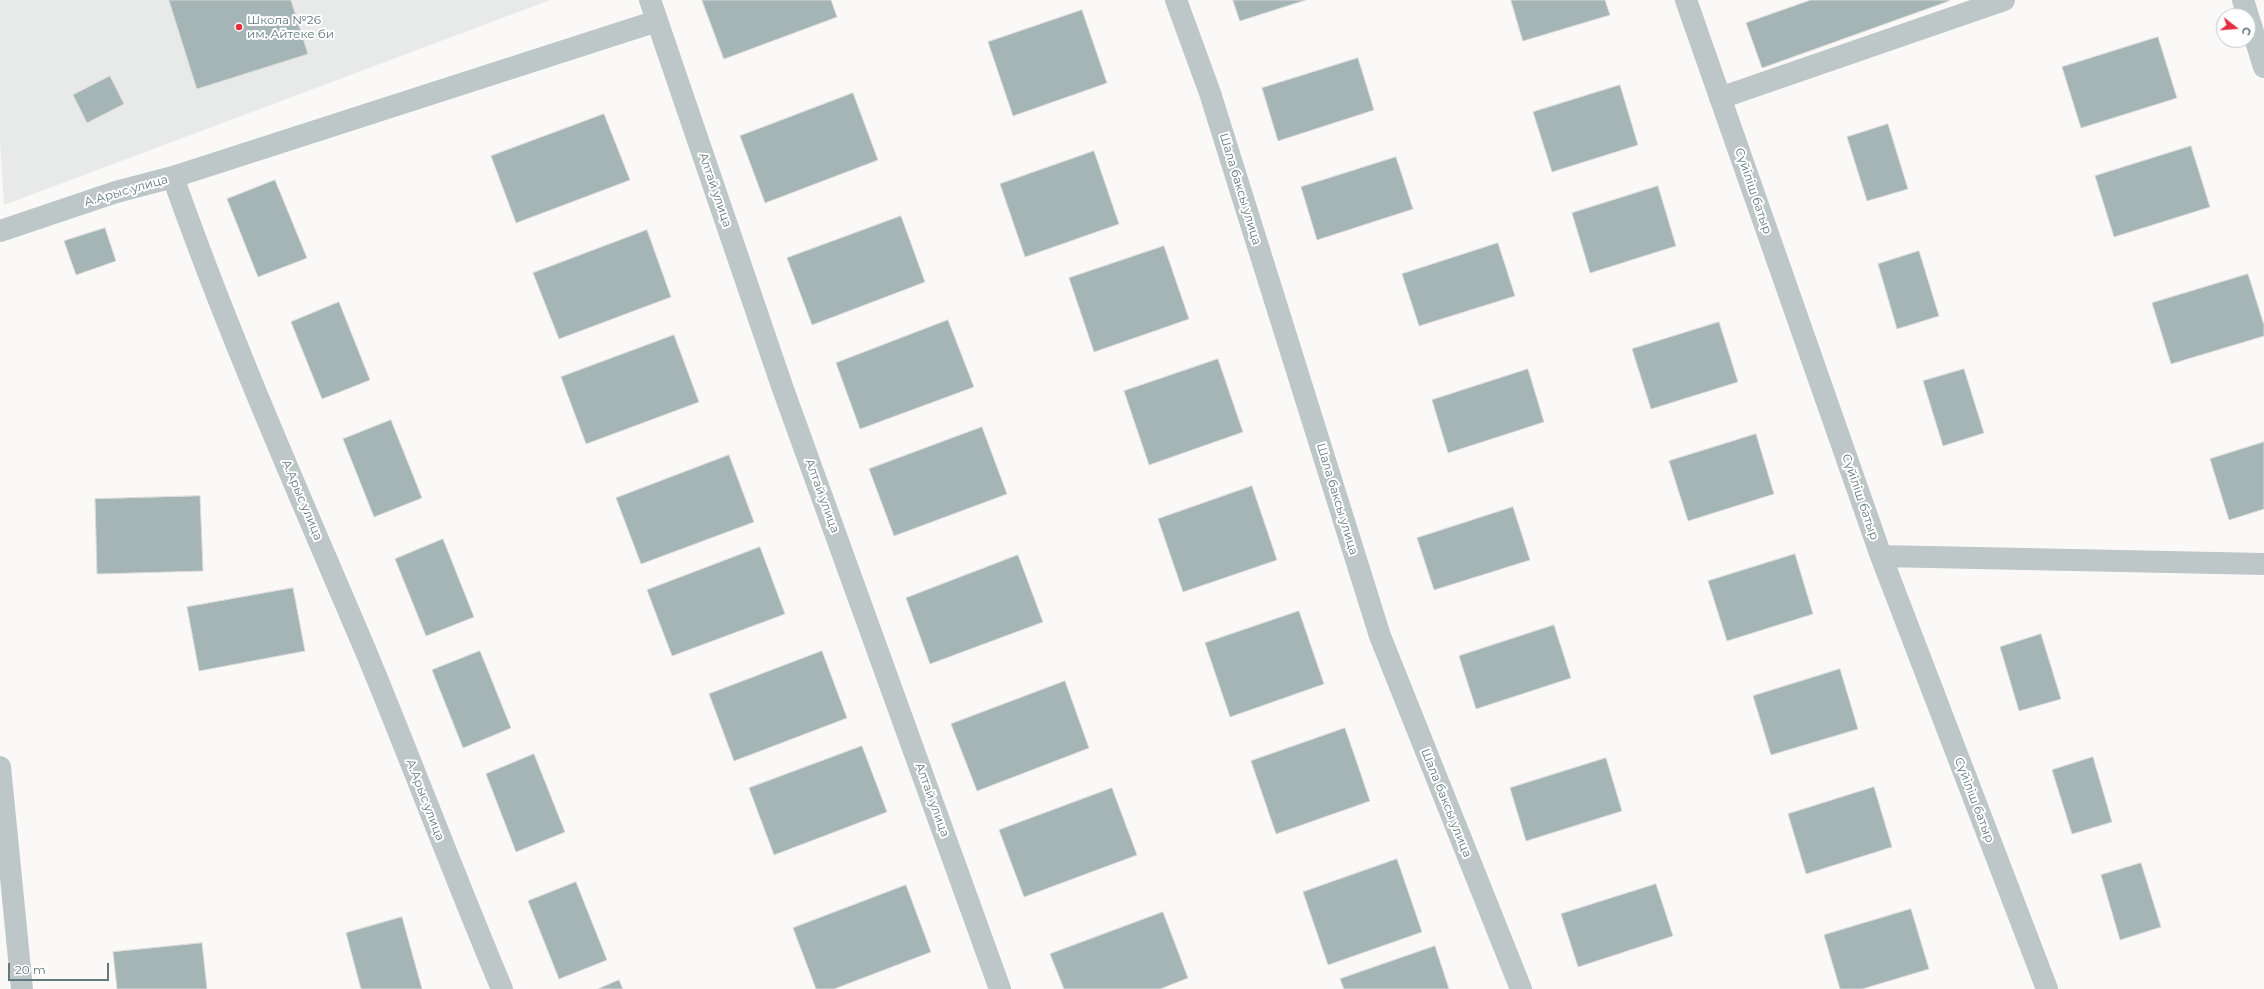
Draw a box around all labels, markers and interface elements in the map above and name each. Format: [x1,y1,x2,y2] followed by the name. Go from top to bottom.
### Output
[2216,8,2256,48] north arrow
[247,13,334,41] place label: Школа №26 им. Айтеке би
[234,22,244,32] marker: Школа №26 им. Айтеке би
[2239,25,2254,37] text: С
[1216,131,1264,247] street label: Шала баксы улица
[1732,146,1774,236] street label: Сүйіліш батыр
[695,151,735,229] street label: Алтай улица
[83,172,169,210] street label: А.Арыс улица
[1313,441,1361,557] street label: Шала баксы улица
[1839,452,1881,542] street label: Сүйіліш батыр
[802,457,842,535] street label: Алтай улица
[279,458,325,542] street label: А.Арыс улица
[1418,746,1474,860] street label: Шала баксы улица
[1951,755,1997,845] street label: Сүйіліш батыр
[403,757,447,843] street label: А.Арыс улица
[912,761,952,839] street label: Алтай улица
[10,955,111,981] scale bar
[15,962,46,977] text: 20 m

